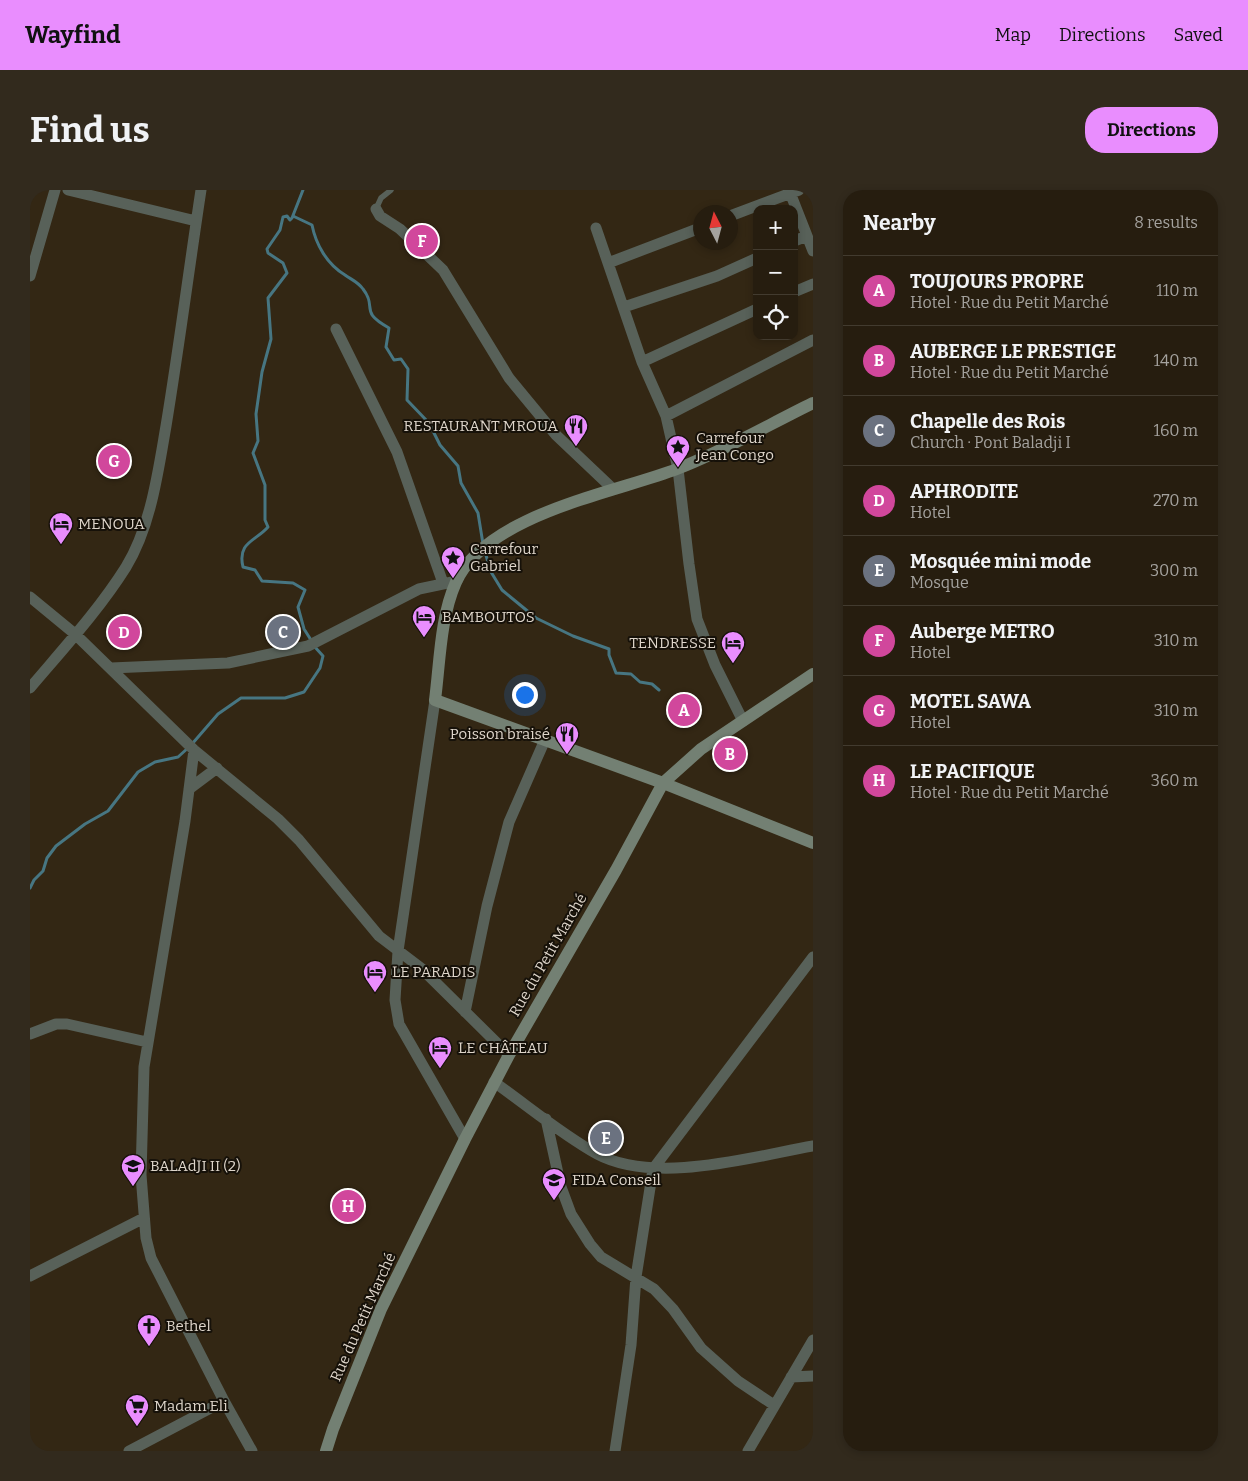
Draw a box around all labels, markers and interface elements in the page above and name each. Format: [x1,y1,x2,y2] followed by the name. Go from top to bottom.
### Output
[25,21,121,49] text: Wayfind
[995,24,1031,46] text: Map
[1059,24,1146,46] text: Directions
[1174,24,1223,46] text: Saved
[1085,107,1218,153] button: Directions
[30,109,150,151] text: Find us
[693,205,738,250] north arrow
[753,205,798,340] map controls
[753,205,798,250] button: +
[863,210,936,236] text: Nearby
[1134,213,1198,232] text: 8 results
[406,222,438,260] pin: F
[753,250,798,295] button: −
[910,270,1084,293] text: TOUJOURS PROPRE
[873,281,885,300] text: A
[1156,281,1198,300] text: 110 m
[910,293,1109,312] text: Hotel · Rue du Petit Marché
[753,295,798,340] button: locate
[910,340,1116,363] text: AUBERGE LE PRESTIGE
[874,351,884,370] text: B
[1153,351,1198,370] text: 140 m
[910,363,1109,382] text: Hotel · Rue du Petit Marché
[910,410,1065,433] text: Chapelle des Rois
[563,413,589,447] restaurant icon: RESTAURANT MROUA
[403,417,558,435] place label: RESTAURANT MROUA
[874,421,884,440] text: C
[1153,421,1198,440] text: 160 m
[695,429,774,464] place label: Carrefour Jean Congo
[910,433,1071,452] text: Church · Pont Baladji I
[665,434,691,468] place icon: Carrefour Jean Congo
[98,442,130,480] pin: G
[910,480,1018,503] text: APHRODITE
[873,491,885,510] text: D
[1153,491,1198,510] text: 270 m
[910,503,951,522] text: Hotel
[48,511,74,545] hotel icon: MENOUA
[78,515,145,533] place label: MENOUA
[470,540,538,575] place label: Carrefour Gabriel
[440,545,466,579] place icon: Carrefour Gabriel
[910,550,1091,573] text: Mosquée mini mode
[874,561,884,580] text: E
[1150,561,1198,580] text: 300 m
[910,573,969,592] text: Mosque
[411,604,437,638] hotel icon: BAMBOUTOS
[442,608,535,626] place label: BAMBOUTOS
[108,613,140,651] pin: D
[267,613,299,651] pin: C
[910,620,1055,643] text: Auberge METRO
[720,630,746,664] hotel icon: TENDRESSE
[875,631,884,650] text: F
[1154,631,1198,650] text: 310 m
[629,634,716,652] place label: TENDRESSE
[910,643,951,662] text: Hotel
[512,682,538,708] your location
[910,690,1031,713] text: MOTEL SAWA
[668,691,700,729] pin: A
[873,701,885,720] text: G
[1154,701,1198,720] text: 310 m
[910,713,951,732] text: Hotel
[554,721,580,755] restaurant icon: Poisson braisé
[450,725,550,743] place label: Poisson braisé
[714,735,746,773] pin: B
[910,760,1035,783] text: LE PACIFIQUE
[873,771,885,790] text: H
[1151,771,1198,790] text: 360 m
[910,783,1109,802] text: Hotel · Rue du Petit Marché
[505,890,591,1020] street label: Rue du Petit Marché
[362,959,388,993] hotel icon: LE PARADIS
[392,963,476,981] place label: LE PARADIS
[427,1035,453,1069] hotel icon: LE CHÂTEAU
[458,1039,548,1057] place label: LE CHÂTEAU
[590,1119,622,1157] pin: E
[120,1153,146,1187] school or university icon: BALAdJI II (2)
[150,1157,241,1175] place label: BALAdJI II (2)
[541,1167,567,1201] school or university icon: FIDA Conseil
[572,1171,661,1189] place label: FIDA Conseil
[332,1187,364,1225] pin: H
[326,1250,400,1384] street label: Rue du Petit Marché
[136,1313,162,1347] church icon: Bethel
[166,1317,211,1335] place label: Bethel
[124,1393,150,1427] supermarket icon: Madam Eli
[154,1397,228,1415] place label: Madam Eli

